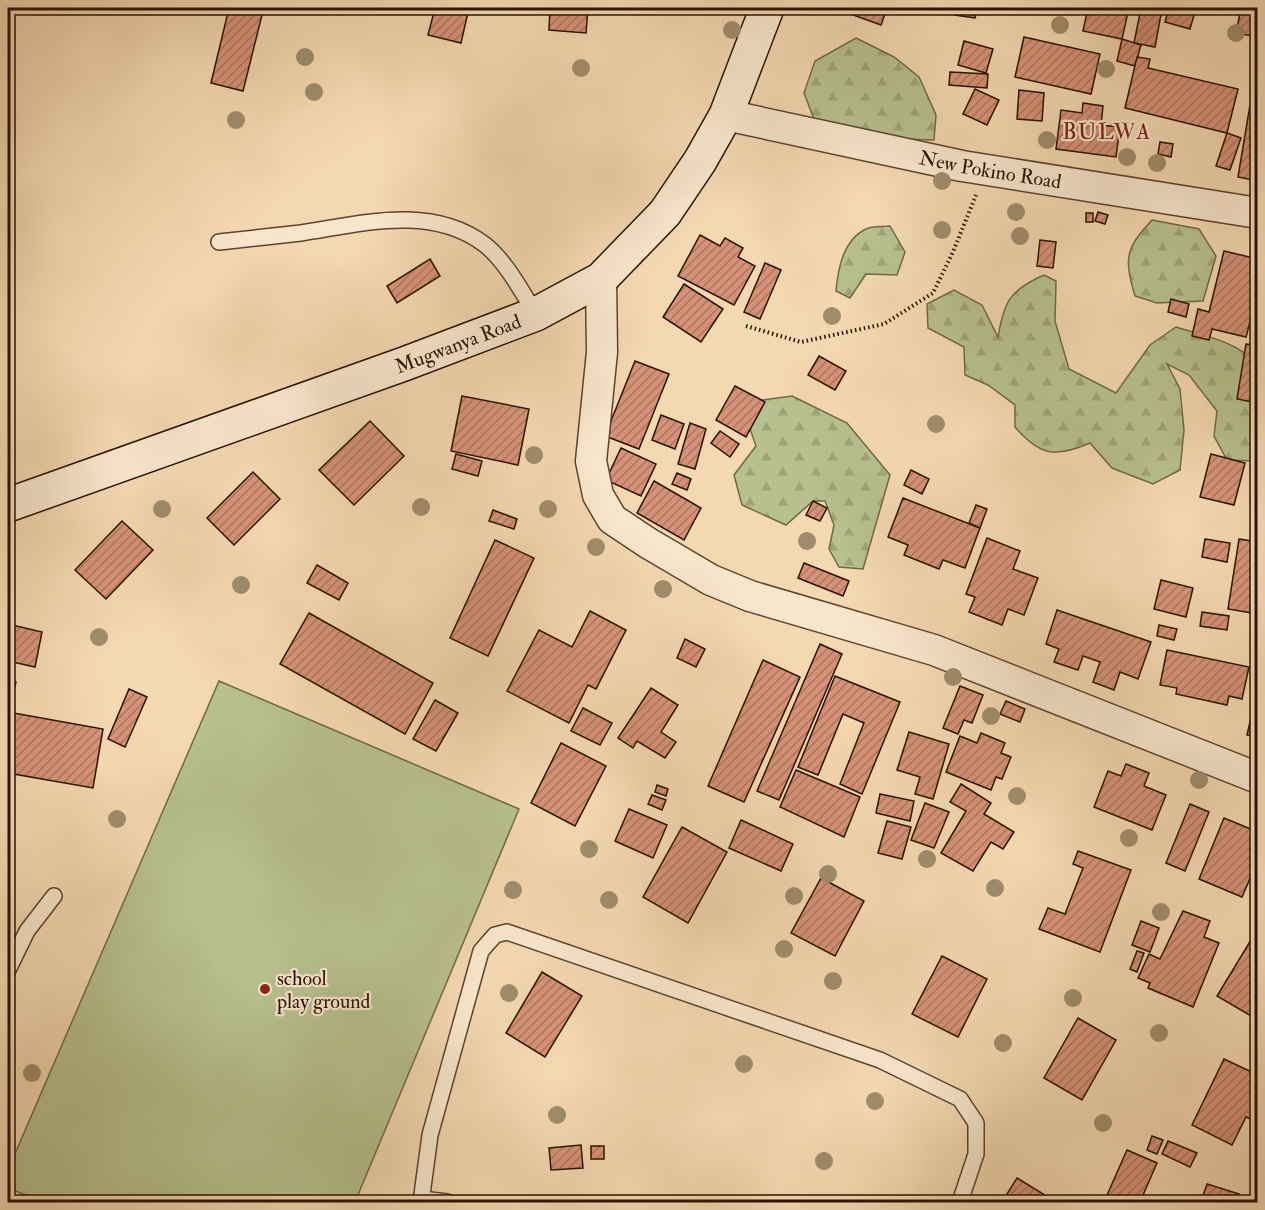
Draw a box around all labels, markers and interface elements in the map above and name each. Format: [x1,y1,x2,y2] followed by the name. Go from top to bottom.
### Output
[1062,118,1152,146] district label: BULWA
[917,145,1063,195] street label: New Pokino Road
[392,309,525,379] street label: Mugwanya Road
[276,966,371,1015] place label: school play ground
[258,982,272,996] marker: school play ground

